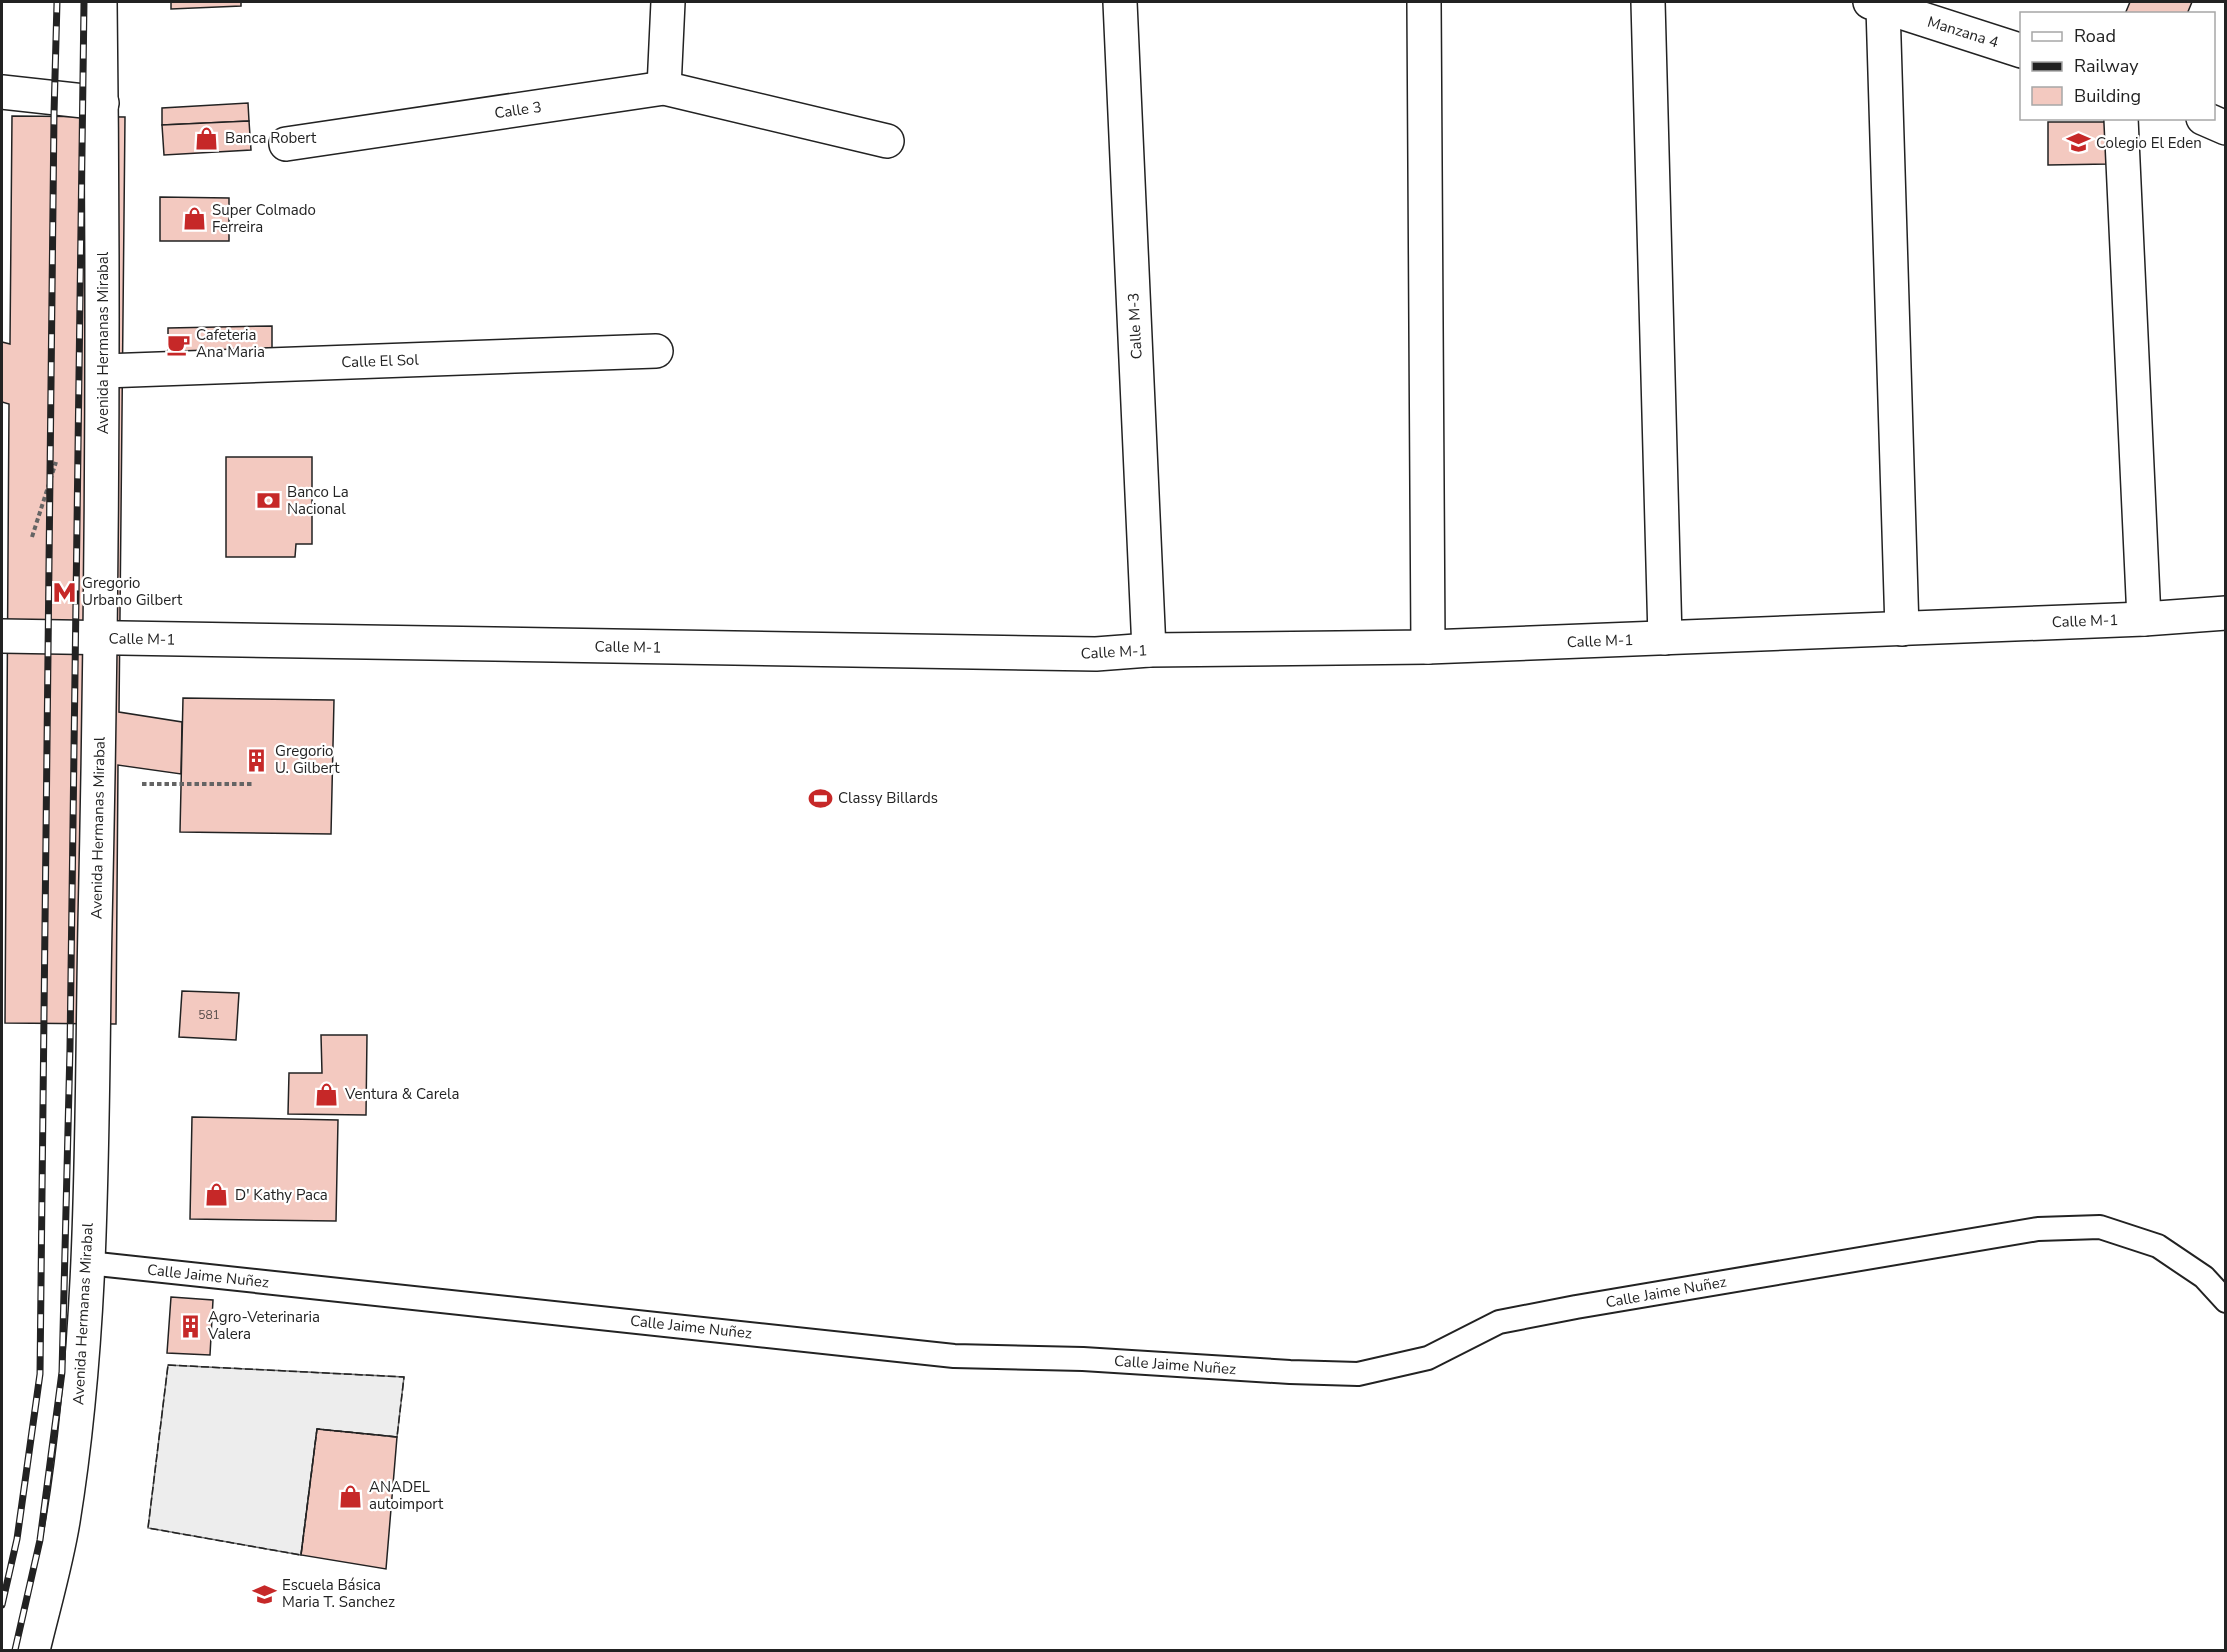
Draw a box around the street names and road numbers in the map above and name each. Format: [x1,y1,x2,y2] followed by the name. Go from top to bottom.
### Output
[1925,12,2001,52] street label: Manzana 4
[493,97,543,123] street label: Calle 3
[93,251,113,434] street label: Avenida Hermanas Mirabal
[1123,292,1147,360] street label: Calle M-3
[341,350,420,372] street label: Calle El Sol
[2051,610,2119,632] street label: Calle M-1
[109,628,175,650] street label: Calle M-1
[1566,630,1634,652] street label: Calle M-1
[595,636,661,658] street label: Calle M-1
[1080,640,1148,664] street label: Calle M-1
[86,736,110,919] street label: Avenida Hermanas Mirabal
[68,1222,98,1406] street label: Avenida Hermanas Mirabal
[146,1260,270,1292] street label: Calle Jaime Nuñez
[1604,1272,1728,1312] street label: Calle Jaime Nuñez
[629,1311,753,1343] street label: Calle Jaime Nuñez
[1113,1351,1237,1379] street label: Calle Jaime Nuñez

